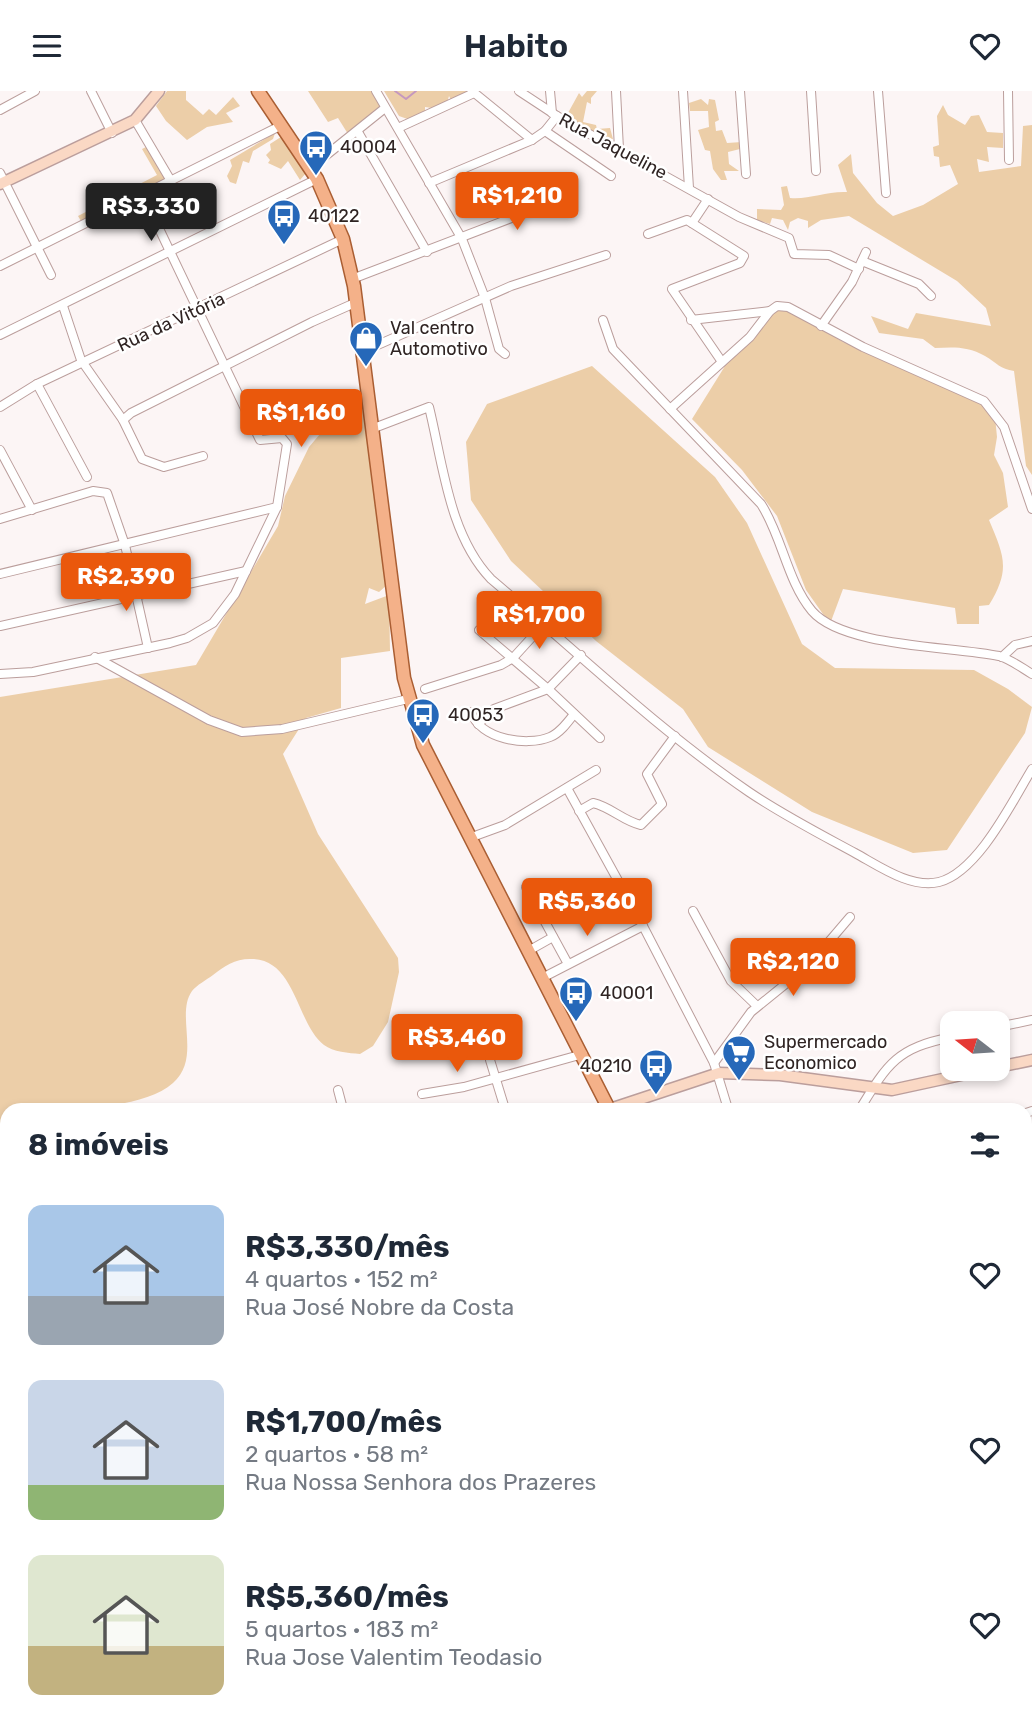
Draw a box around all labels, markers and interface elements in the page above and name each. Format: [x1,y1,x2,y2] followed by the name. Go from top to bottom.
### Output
[28,27,66,65] icon: menu
[464,27,568,65] text: Habito
[966,27,1004,65] icon: heart
[555,108,671,184] street label: Rua Jaqueline
[297,128,335,177] bus stop icon: 40004
[340,136,397,158] place label: 40004
[452,173,582,232] pin: R$1,210
[471,181,563,209] text: R$1,210
[86,183,216,243] pin: R$3,330
[102,192,200,220] text: R$3,330
[265,197,303,246] bus stop icon: 40122
[308,205,359,227] place label: 40122
[114,287,228,357] street label: Rua da Vitória
[390,317,488,360] place label: Val centro Automotivo
[347,319,385,368] shop icon: Val centro Automotivo
[236,389,366,449] pin: R$1,160
[256,398,346,426] text: R$1,160
[61,553,191,613] pin: R$2,390
[77,562,175,590] text: R$2,390
[474,591,604,651] pin: R$1,700
[493,600,585,628] text: R$1,700
[404,696,442,745] bus stop icon: 40053
[448,704,504,726] place label: 40053
[522,879,652,938] pin: R$5,360
[538,887,636,915] text: R$5,360
[728,939,858,998] pin: R$2,120
[746,947,840,975] text: R$2,120
[557,974,595,1023] bus stop icon: 40001
[600,982,653,1004] place label: 40001
[940,1011,1010,1081] north arrow
[940,1011,1010,1081] map controls
[392,1014,522,1074] pin: R$3,460
[408,1023,506,1051] text: R$3,460
[764,1031,887,1074] place label: Supermercado Economico
[720,1033,758,1082] supermarket icon: Supermercado Economico
[637,1047,675,1096] bus stop icon: 40210
[580,1055,632,1077] place label: 40210
[966,1126,1004,1164] icon: filters
[28,1127,169,1163] text: 8 imóveis
[245,1229,450,1265] text: R$3,330/mês
[84,1233,168,1317] icon: home
[966,1256,1004,1294] icon: heart
[245,1265,438,1293] text: 4 quartos · 152 m²
[245,1293,514,1321] text: Rua José Nobre da Costa
[245,1404,442,1440] text: R$1,700/mês
[84,1408,168,1492] icon: home
[966,1431,1004,1469] icon: heart
[245,1440,428,1468] text: 2 quartos · 58 m²
[245,1468,596,1496] text: Rua Nossa Senhora dos Prazeres
[245,1579,449,1615] text: R$5,360/mês
[84,1583,168,1667] icon: home
[966,1606,1004,1644] icon: heart
[245,1615,438,1643] text: 5 quartos · 183 m²
[245,1643,543,1671] text: Rua Jose Valentim Teodasio

